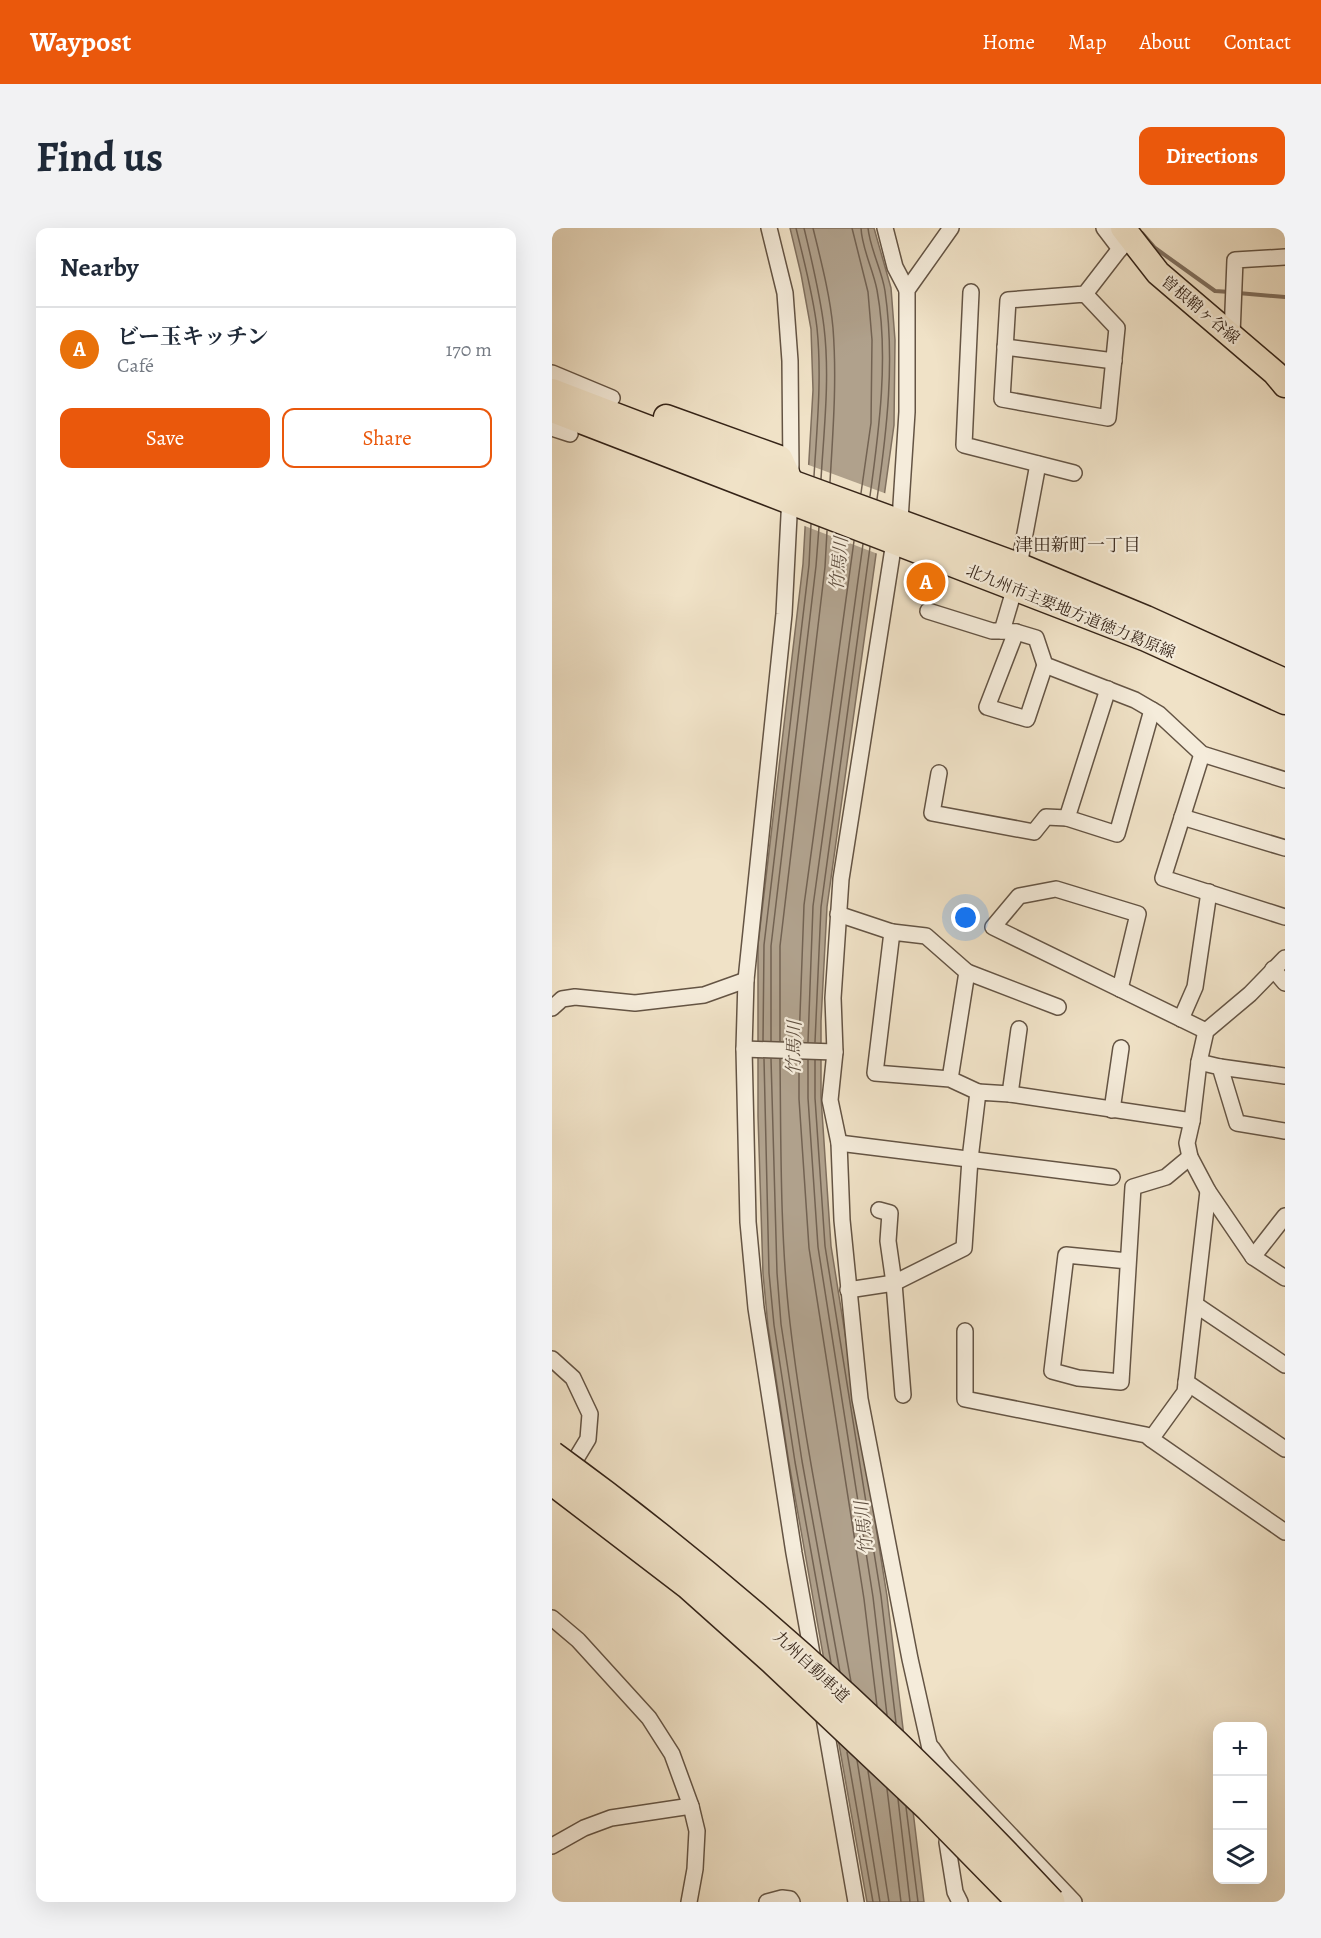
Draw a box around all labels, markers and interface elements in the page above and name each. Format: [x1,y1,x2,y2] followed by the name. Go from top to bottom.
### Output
[30,23,131,61] text: Waypost
[982,28,1035,56] text: Home
[1068,28,1106,56] text: Map
[1139,28,1191,56] text: About
[1224,28,1291,56] text: Contact
[1139,127,1285,185] button: Directions
[36,128,163,185] text: Find us
[60,250,139,285] text: Nearby
[1157,270,1244,349] street label: 曽根鞘ヶ谷線
[117,322,269,352] text: ビー玉キッチン
[73,336,86,363] text: A
[446,336,492,363] text: 170 m
[117,352,154,379] text: Café
[60,408,270,468] button: Save
[282,408,492,468] button: Share
[1015,533,1141,557] district label: 津田新町一丁目
[825,534,853,592] water label: 竹馬川
[906,560,946,604] pin: A
[963,560,1179,664] street label: 北九州市主要地方道徳力葛原線
[951,903,980,932] your location
[782,1019,807,1075] water label: 竹馬川
[849,1498,879,1556] water label: 竹馬川
[769,1626,854,1708] street label: 九州自動車道
[1213,1722,1267,1884] map controls
[1213,1722,1267,1776] button: +
[1213,1776,1267,1830] button: −
[1213,1830,1267,1884] button: layers

